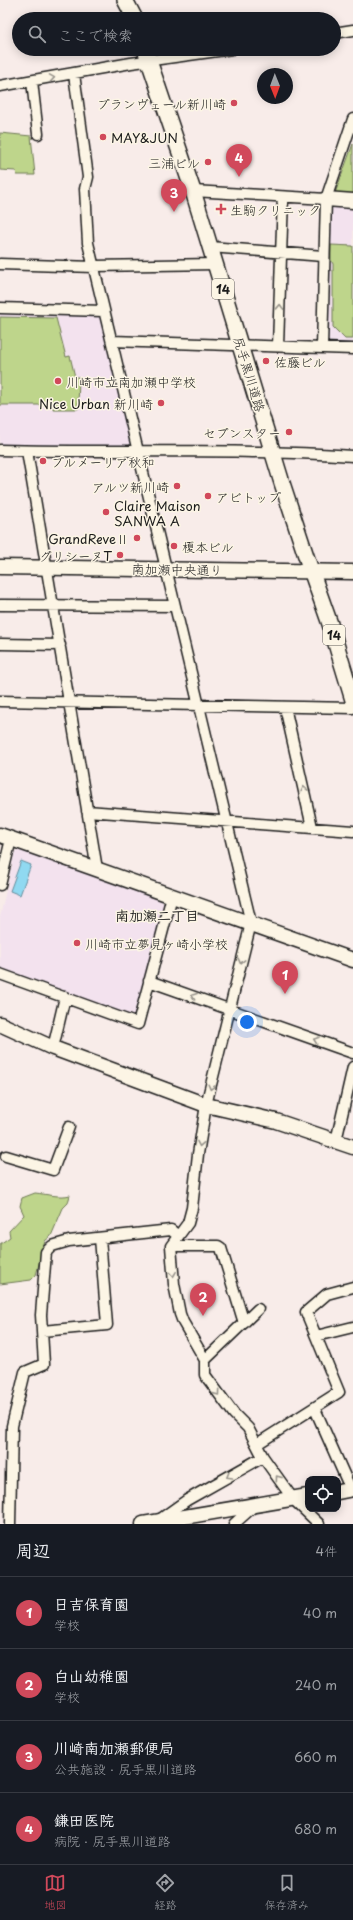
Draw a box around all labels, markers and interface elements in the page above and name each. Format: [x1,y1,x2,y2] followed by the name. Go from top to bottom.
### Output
[12,12,341,56] search box
[26,23,48,45] icon: search
[58,23,133,46] text: ここで検索
[257,68,293,104] north arrow
[49,74,55,83] one-way arrow
[97,94,226,113] place label: プランヴェール新川崎
[229,98,239,108] marker: プランヴェール新川崎
[111,128,178,147] place label: MAY&JUN
[98,132,108,142] marker: MAY&JUN
[226,144,252,177] pin: 4
[148,153,200,172] place label: 三浦ビル
[203,157,213,167] marker: 三浦ビル
[161,179,187,212] pin: 3
[230,200,321,219] place label: 生駒クリニック
[215,203,227,215] marker: 生駒クリニック
[212,279,234,299] road number: 14
[275,304,284,310] one-way arrow
[230,334,270,414] street label: 尻手黒川道路
[274,352,326,371] place label: 佐藤ビル
[261,356,271,366] marker: 佐藤ビル
[66,372,196,391] place label: 川崎市立南加瀬中学校
[53,376,63,386] marker: 川崎市立南加瀬中学校
[39,394,153,413] place label: Nice Urban 新川崎
[156,398,166,408] marker: Nice Urban 新川崎
[203,423,281,442] place label: セブンスター
[284,427,294,437] marker: セブンスター
[51,452,154,471] place label: プルメーリア秋和
[38,456,48,466] marker: プルメーリア秋和
[92,477,169,496] place label: アルツ新川崎
[172,481,182,491] marker: アルツ新川崎
[216,487,281,506] place label: アビトップ
[203,491,213,501] marker: アビトップ
[114,496,200,530] place label: Claire Maison SANWA A
[101,507,111,517] marker: Claire Maison SANWA A
[48,529,129,548] place label: GrandReveⅡ
[132,533,142,543] marker: GrandReveⅡ
[182,537,234,556] place label: 榎本ビル
[169,541,179,551] marker: 榎本ビル
[39,546,112,565] place label: グリシーヌT
[115,550,125,560] marker: グリシーヌT
[131,559,223,579] street label: 南加瀬中央通り
[323,625,345,645] road number: 14
[300,786,308,793] one-way arrow
[115,905,199,926] district label: 南加瀬二丁目
[85,934,228,953] place label: 川崎市立夢見ヶ崎小学校
[72,938,82,948] marker: 川崎市立夢見ヶ崎小学校
[238,958,246,964] one-way arrow
[272,961,298,994] pin: 1
[190,993,197,1001] one-way arrow
[237,1012,257,1032] your location
[313,1036,320,1044] one-way arrow
[207,1084,215,1091] one-way arrow
[196,1141,204,1147] one-way arrow
[168,1271,177,1277] one-way arrow
[190,1283,216,1316] pin: 2
[213,1388,220,1395] one-way arrow
[226,1472,233,1479] one-way arrow
[275,1475,283,1482] one-way arrow
[305,1476,341,1512] map controls
[305,1476,341,1512] button: locate
[16,1537,50,1563] text: 周辺
[315,1541,337,1560] text: 4件
[54,1592,129,1615] text: 日吉保育園
[26,1603,32,1622] text: 1
[303,1603,337,1622] text: 40 m
[54,1615,80,1634] text: 学校
[54,1664,129,1687] text: 白山幼稚園
[24,1675,34,1694] text: 2
[295,1675,337,1694] text: 240 m
[54,1687,80,1706] text: 学校
[54,1736,174,1759] text: 川崎南加瀬郵便局
[25,1747,33,1766] text: 3
[294,1747,337,1766] text: 660 m
[54,1759,196,1778] text: 公共施設 · 尻手黒川道路
[54,1808,114,1831] text: 鎌田医院
[25,1819,33,1838] text: 4
[294,1819,337,1838] text: 680 m
[54,1831,170,1850] text: 病院 · 尻手黒川道路
[44,1872,66,1913] tab: 地図
[154,1872,176,1913] tab: 経路
[265,1872,309,1913] tab: 保存済み

